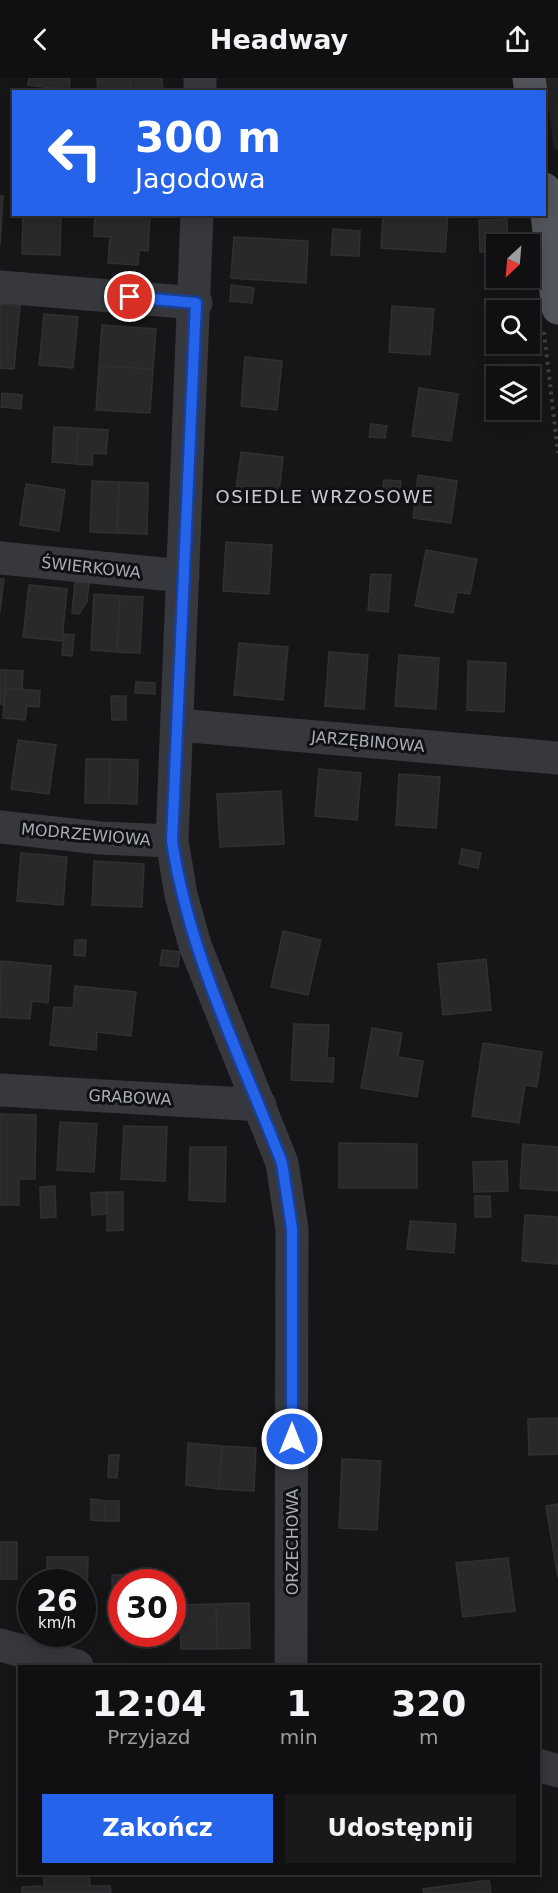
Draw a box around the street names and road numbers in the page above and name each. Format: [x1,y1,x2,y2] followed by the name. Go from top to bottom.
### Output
[40,553,142,582] street label: ŚWIERKOWA
[309,727,425,756] street label: JARZĘBINOWA
[20,819,152,850] street label: MODRZEWIOWA
[88,1086,172,1109] street label: GRABOWA
[283,1489,302,1595] street label: ORZECHOWA

